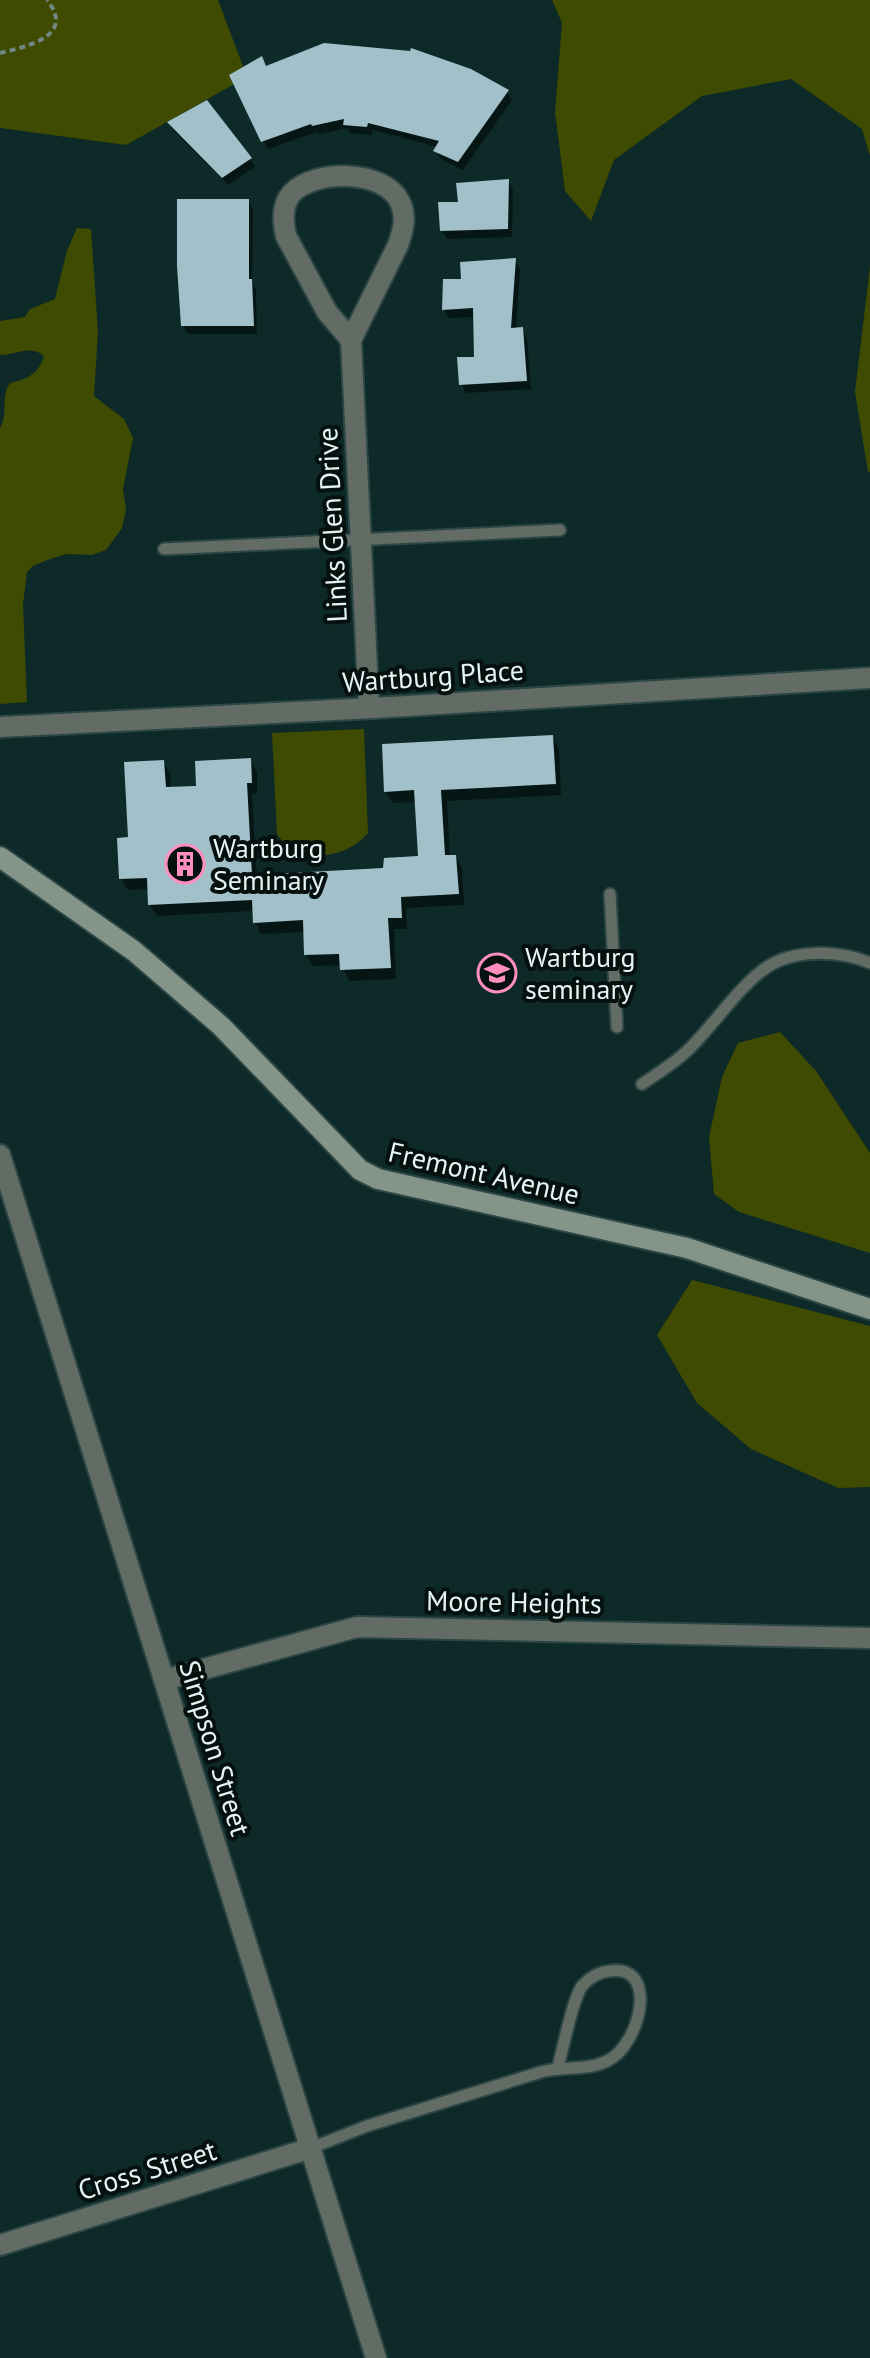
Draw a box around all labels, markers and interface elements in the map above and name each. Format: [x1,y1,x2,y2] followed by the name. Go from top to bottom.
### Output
[308,427,355,623] street label: Links Glen Drive
[341,651,525,700] street label: Wartburg Place
[213,829,324,898] place label: Wartburg Seminary
[164,843,206,885] building icon: Wartburg Seminary
[525,938,636,1007] place label: Wartburg seminary
[476,952,518,994] school or university icon: Wartburg seminary
[385,1133,583,1212] street label: Fremont Avenue
[426,1581,602,1622] street label: Moore Heights
[171,1656,260,1840] street label: Simpson Street
[73,2131,221,2208] street label: Cross Street

